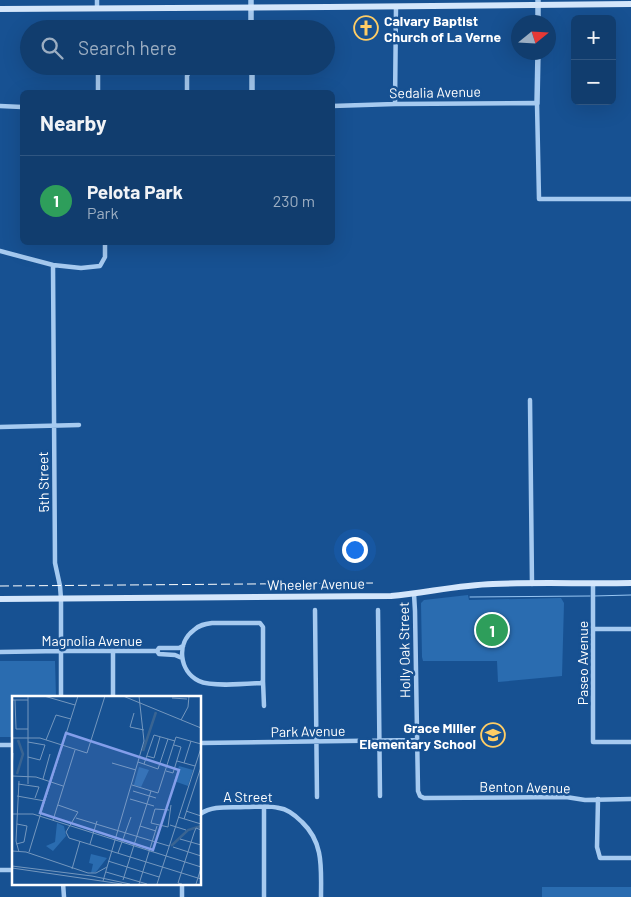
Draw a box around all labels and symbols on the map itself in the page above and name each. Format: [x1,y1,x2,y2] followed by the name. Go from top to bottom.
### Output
[384,12,501,45] place label: Calvary Baptist Church of La Verne
[353,15,379,41] church icon: Calvary Baptist Church of La Verne
[511,15,556,60] north arrow
[389,83,481,101] street label: Sedalia Avenue
[34,451,52,513] street label: 5th Street
[342,537,368,563] your location
[267,575,365,593] street label: Wheeler Avenue
[395,602,413,698] street label: Holly Oak Street
[476,611,508,649] pin: 1
[574,621,591,705] street label: Paseo Avenue
[42,632,142,649] street label: Magnolia Avenue
[12,696,201,884] inset map
[359,719,477,752] place label: Grace Miller Elementary School
[270,722,346,740] street label: Park Avenue
[480,722,506,748] school or university icon: Grace Miller Elementary School
[479,778,571,796] street label: Benton Avenue
[223,788,273,805] street label: A Street

